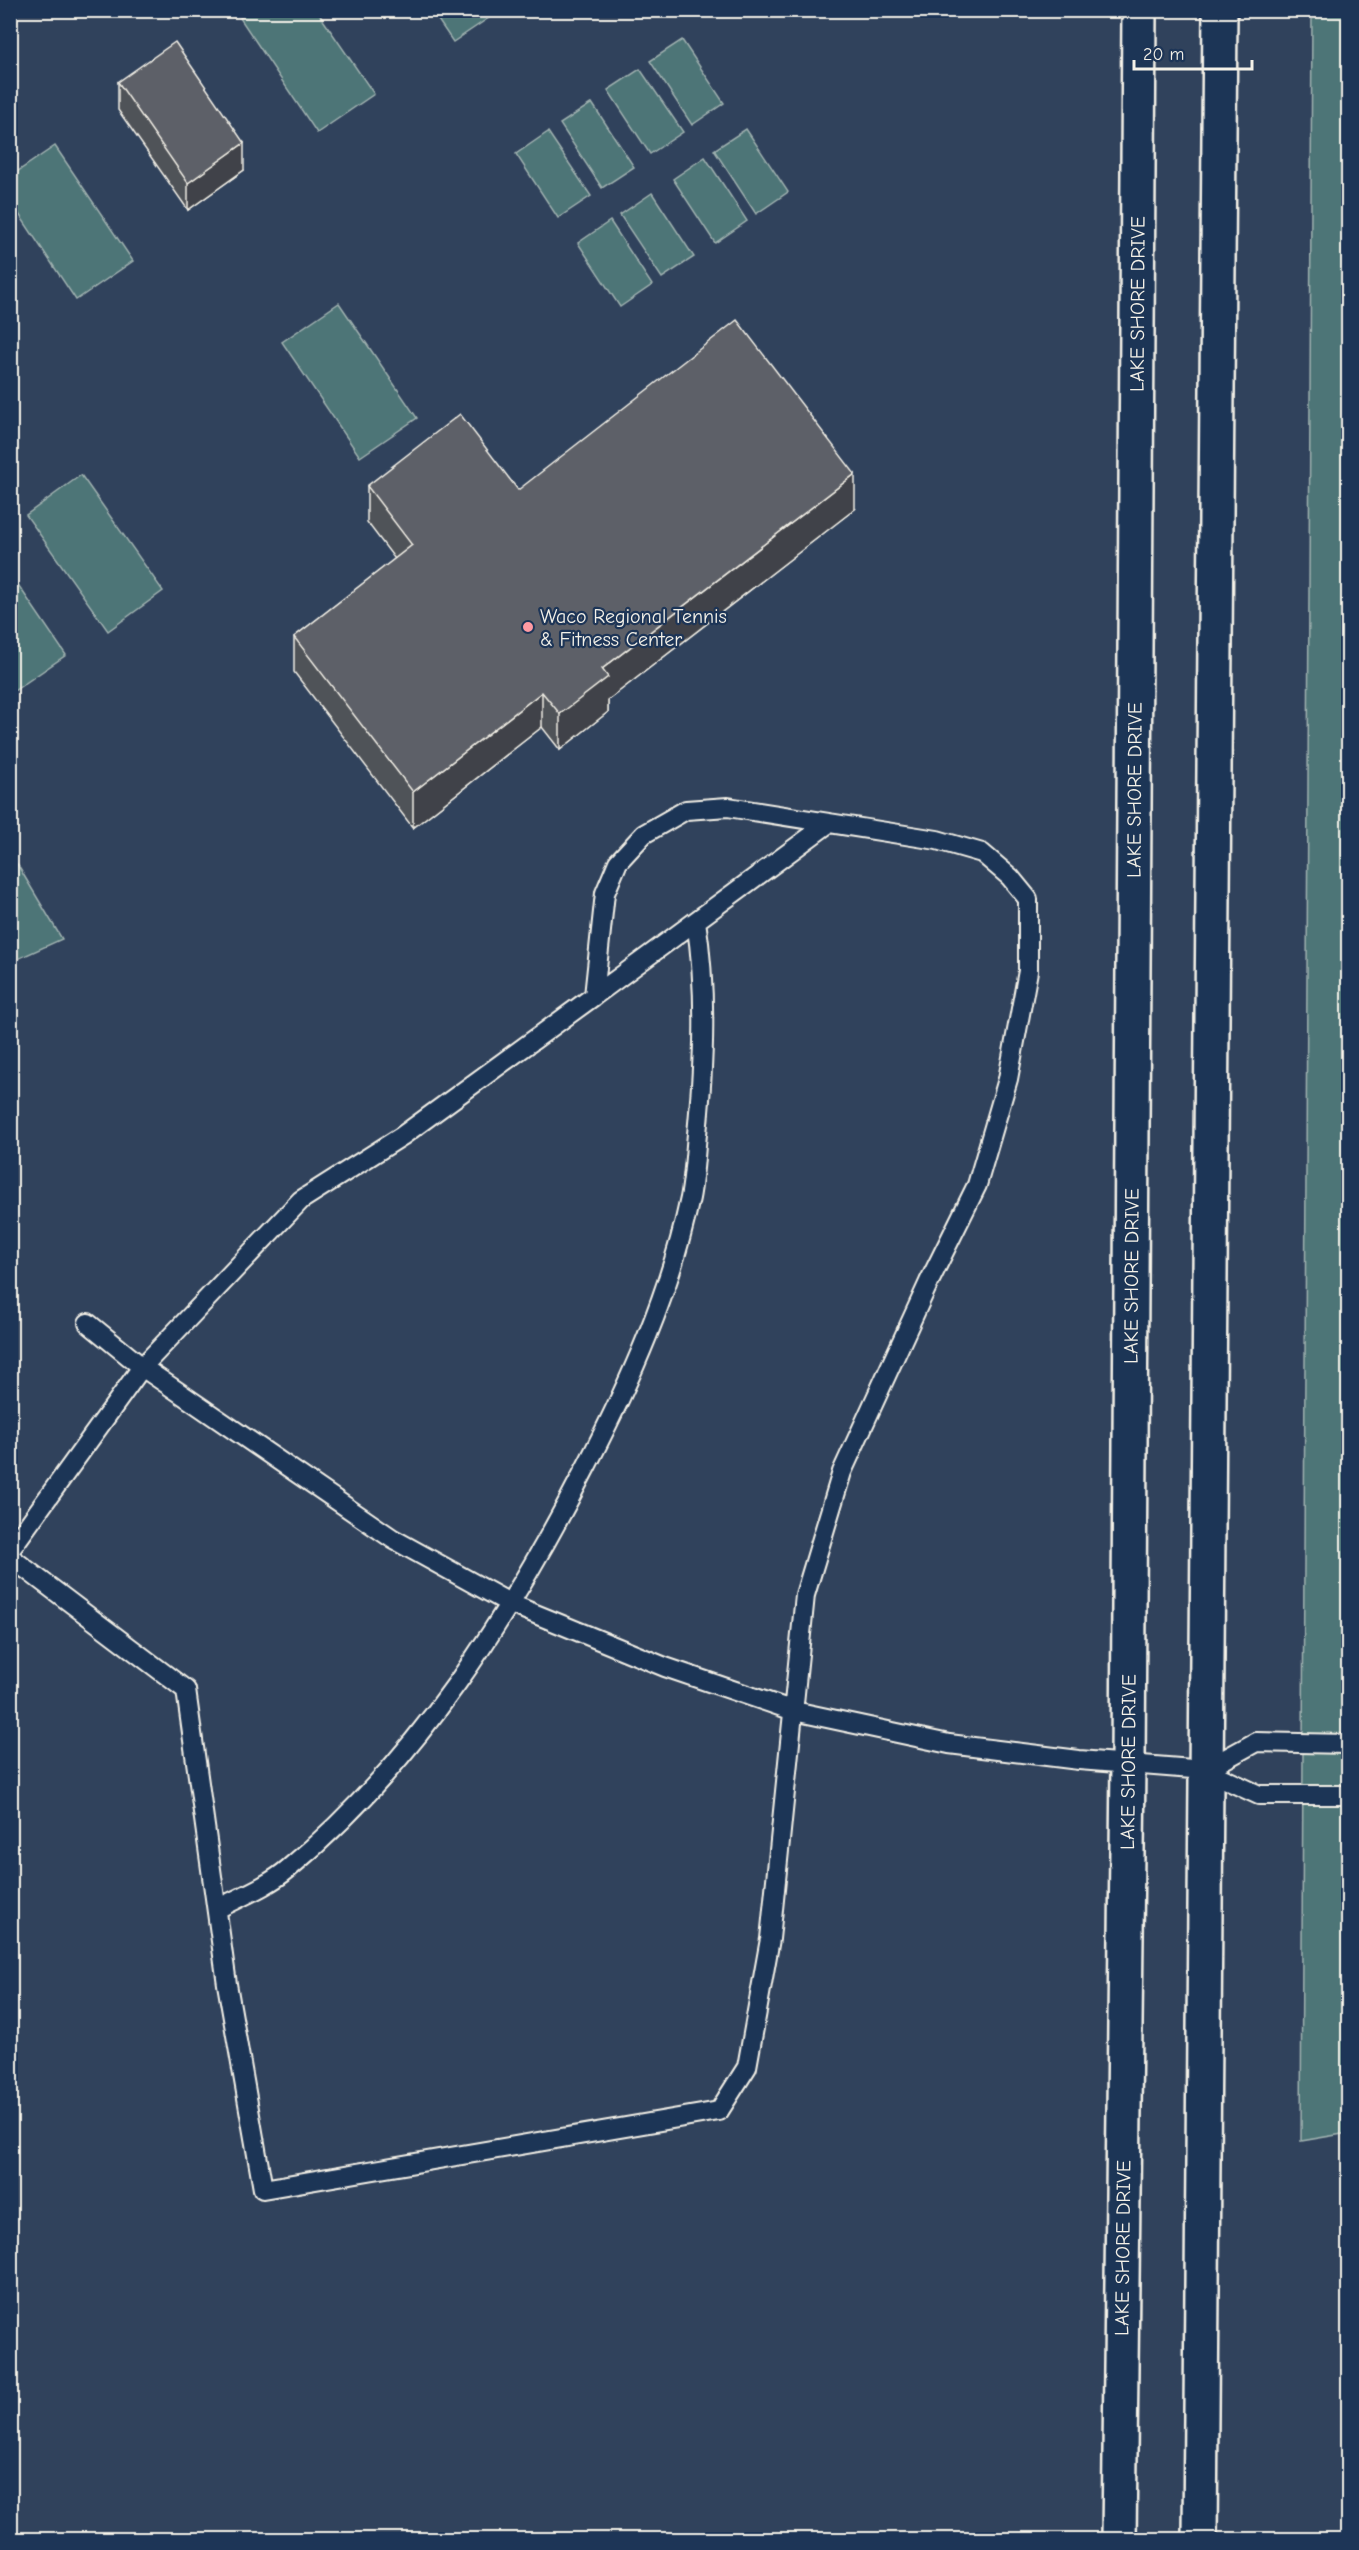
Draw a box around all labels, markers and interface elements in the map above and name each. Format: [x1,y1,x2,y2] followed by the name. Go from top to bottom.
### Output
[1134,33,1252,71] scale bar
[1143,44,1184,65] text: 20 m
[1126,216,1150,392] street label: LAKE SHORE DRIVE
[540,605,727,651] place label: Waco Regional Tennis & Fitness Center
[521,620,535,634] marker: Waco Regional Tennis & Fitness Center
[1123,702,1147,878] street label: LAKE SHORE DRIVE
[1120,1188,1144,1364] street label: LAKE SHORE DRIVE
[1116,1674,1141,1850] street label: LAKE SHORE DRIVE
[1110,2160,1135,2336] street label: LAKE SHORE DRIVE

